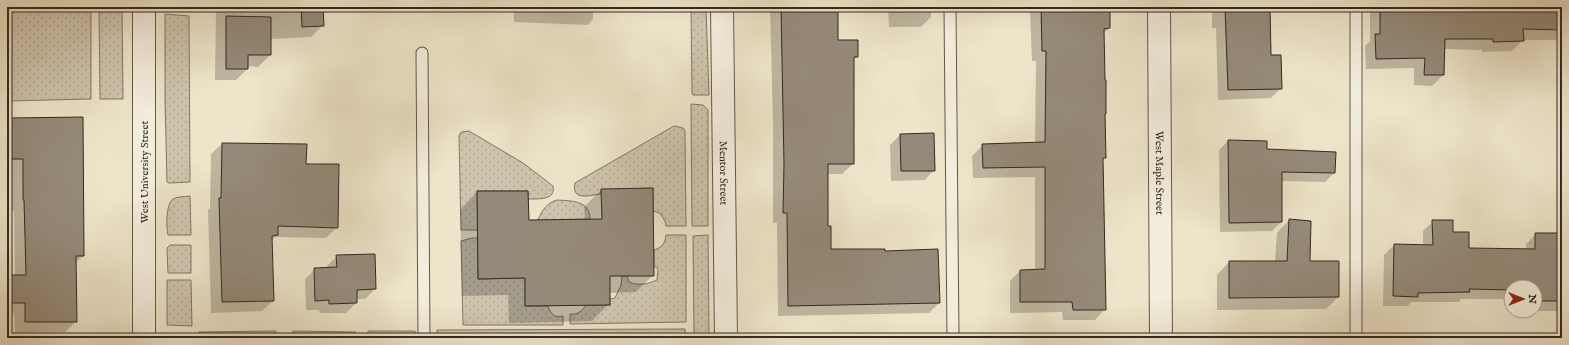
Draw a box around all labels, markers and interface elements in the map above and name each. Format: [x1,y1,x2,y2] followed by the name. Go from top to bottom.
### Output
[138,121,152,223] street label: West University Street
[1152,131,1166,215] street label: West Maple Street
[716,141,730,206] street label: Mentor Street
[1503,279,1543,319] north arrow
[1525,293,1539,304] text: N

